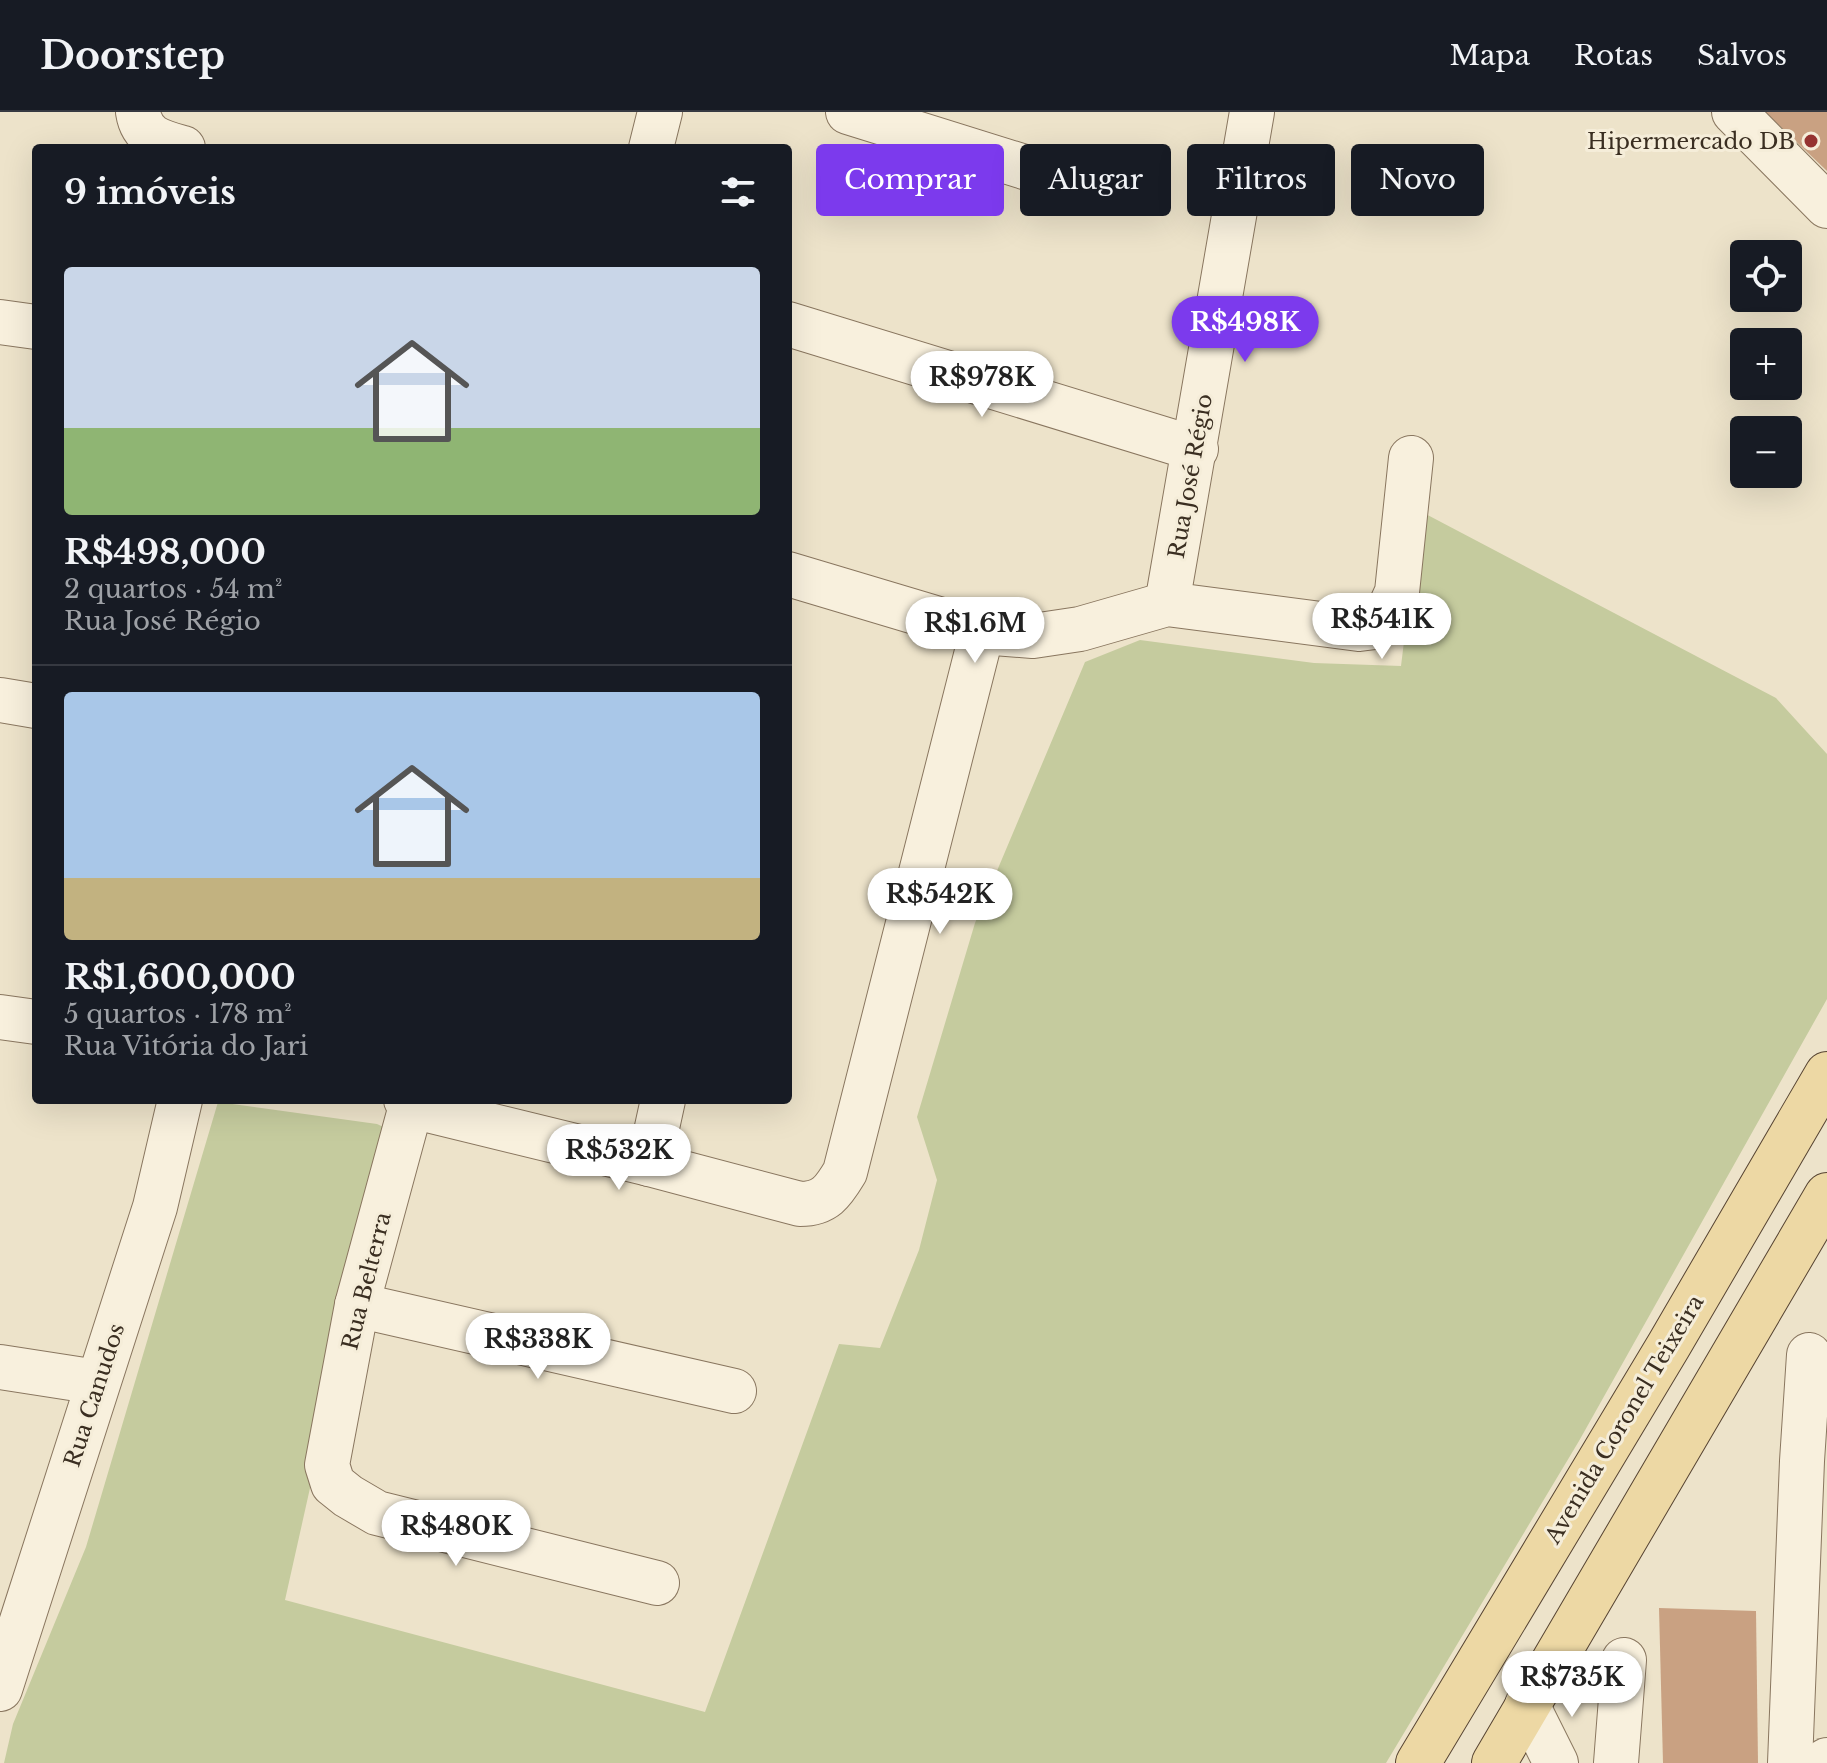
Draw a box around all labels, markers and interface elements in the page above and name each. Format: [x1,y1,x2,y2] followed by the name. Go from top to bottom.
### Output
[40,32,225,79] text: Doorstep
[1450,38,1530,73] text: Mapa
[1574,38,1653,73] text: Rotas
[1697,38,1787,73] text: Salvos
[1587,128,1795,155] place label: Hipermercado DB
[1802,132,1820,150] marker: Hipermercado DB
[816,144,1004,216] chip: Comprar
[1020,144,1171,216] chip: Alugar
[1187,144,1335,216] chip: Filtros
[1351,144,1484,216] chip: Novo
[716,170,760,214] icon: filters
[64,171,236,213] text: 9 imóveis
[1730,240,1802,488] map controls
[1730,240,1802,312] button: locate
[1180,296,1310,364] pin: R$498K
[1190,306,1300,338] text: R$498K
[340,319,484,463] icon: home
[1730,328,1802,400] button: +
[917,351,1047,419] pin: R$978K
[929,361,1035,393] text: R$978K
[1163,392,1218,560] street label: Rua José Régio
[1730,416,1802,488] button: −
[64,531,266,573] text: R$498,000
[64,573,282,605] text: 2 quartos · 54 m²
[1317,593,1447,661] pin: R$541K
[910,597,1040,665] pin: R$1.6M
[1330,603,1434,635] text: R$541K
[64,605,261,637] text: Rua José Régio
[924,607,1027,639] text: R$1.6M
[340,744,484,888] icon: home
[875,868,1005,936] pin: R$542K
[886,878,994,910] text: R$542K
[64,956,296,998] text: R$1,600,000
[64,998,292,1030] text: 5 quartos · 178 m²
[64,1030,308,1062] text: Rua Vitória do Jari
[554,1124,684,1192] pin: R$532K
[565,1134,673,1166] text: R$532K
[336,1209,397,1353] street label: Rua Belterra
[1539,1289,1710,1549] street label: Avenida Coronel Teixeira
[473,1313,603,1381] pin: R$338K
[59,1320,130,1470] street label: Rua Canudos
[484,1323,592,1355] text: R$338K
[391,1500,521,1568] pin: R$480K
[400,1510,512,1542] text: R$480K
[1507,1651,1637,1719] pin: R$735K
[1520,1661,1624,1693] text: R$735K

